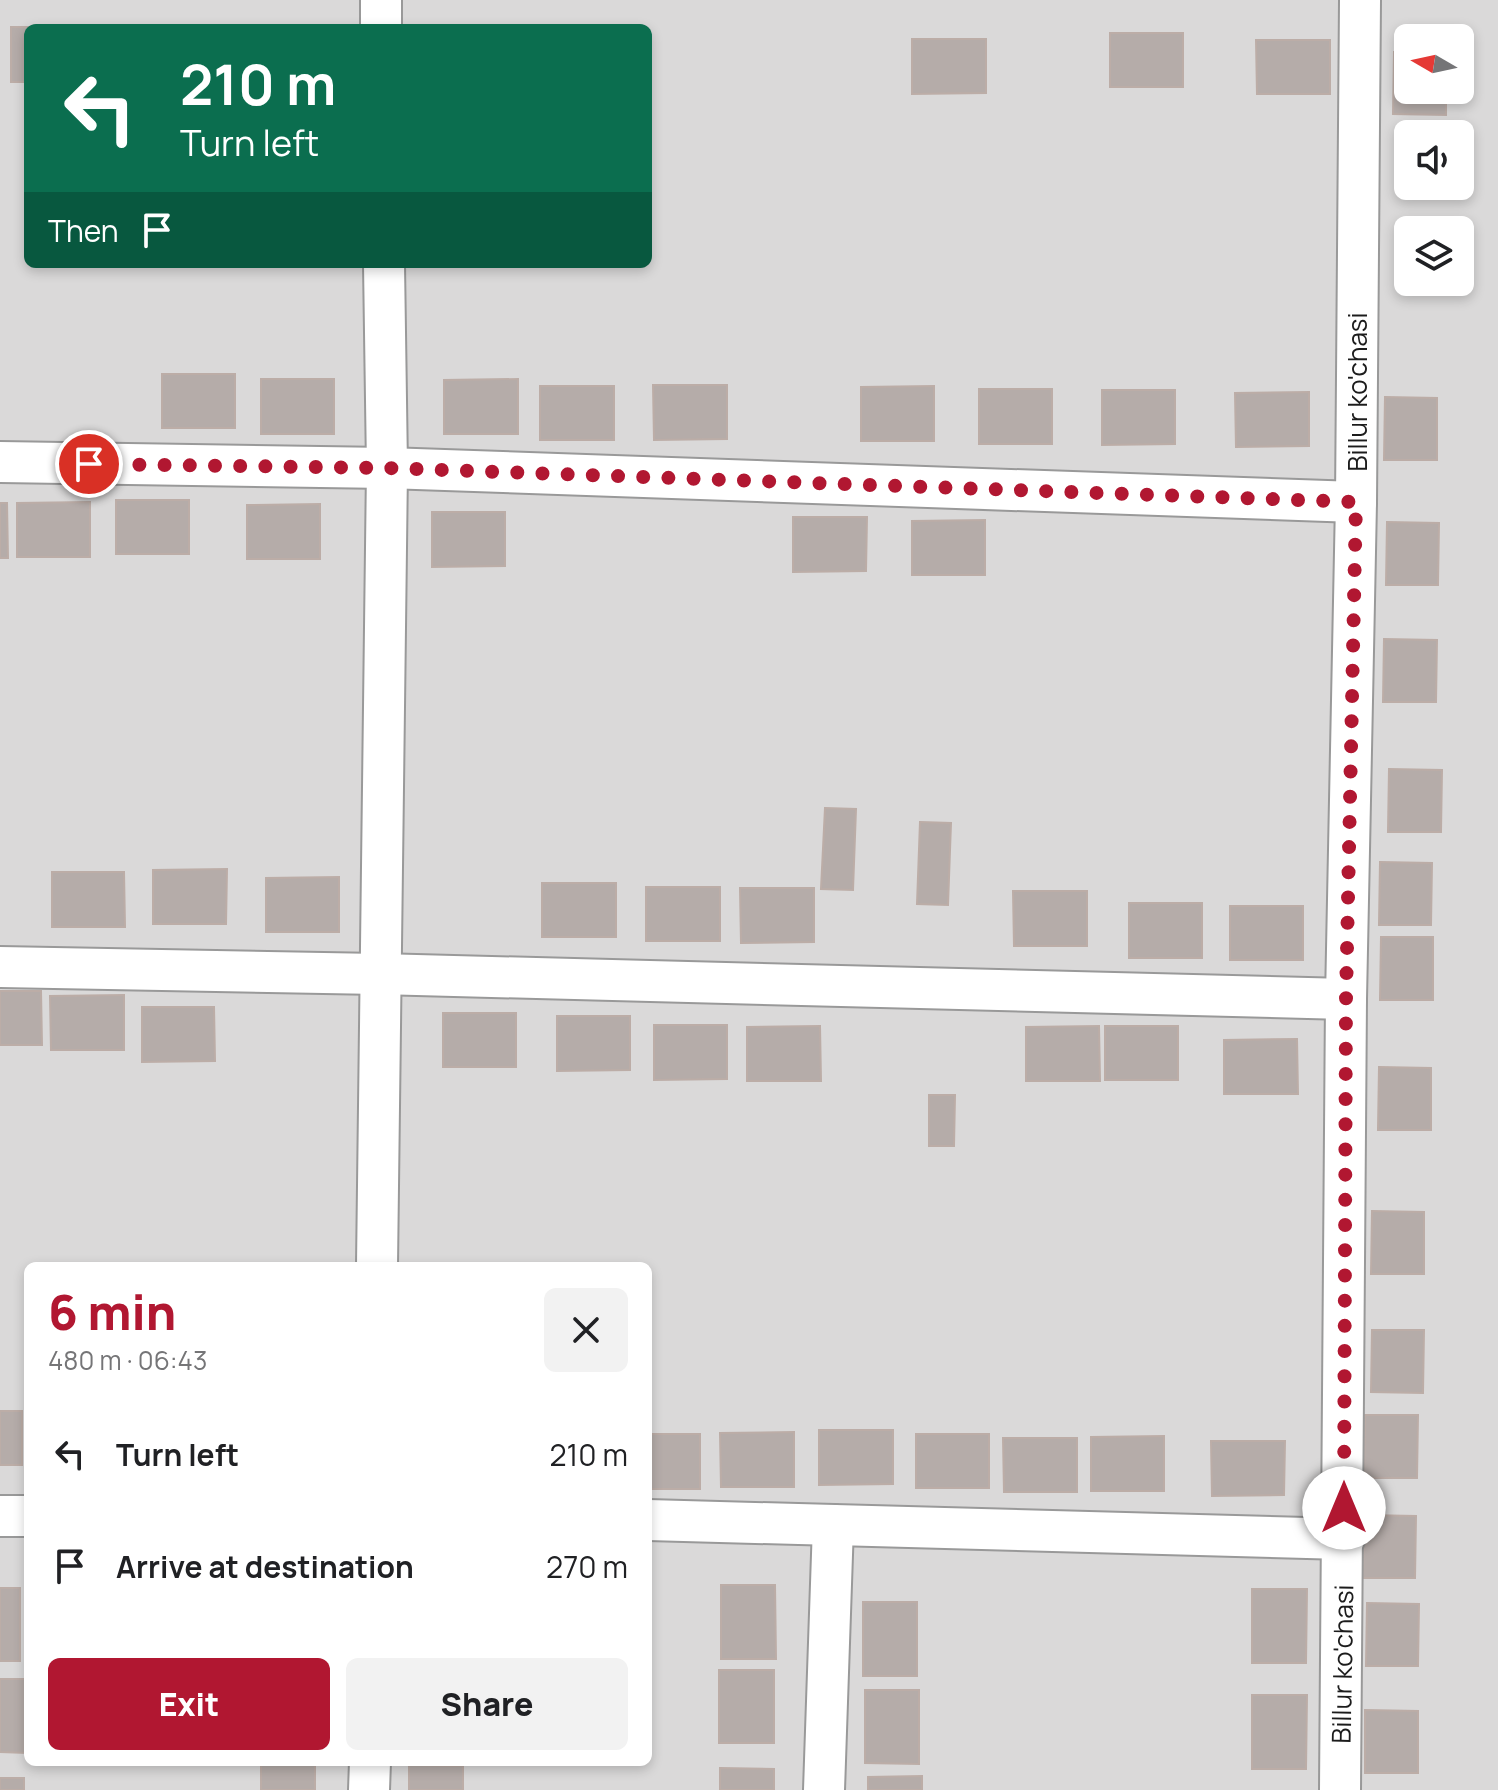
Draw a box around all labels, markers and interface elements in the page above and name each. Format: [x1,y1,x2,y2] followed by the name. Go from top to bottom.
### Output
[1394,24,1474,104] north arrow
[1394,24,1474,296] map controls
[180,45,336,122] text: 210 m
[48,56,152,160] icon: left
[180,118,319,167] text: Turn left
[1394,120,1474,200] button: sound
[135,208,179,252] icon: arrive
[48,210,119,251] text: Then
[1394,216,1474,296] button: layers
[1339,312,1375,472] street label: Billur ko'chasi
[55,430,123,498] pin
[67,442,111,486] icon: arrive
[48,1279,176,1344] text: 6 min
[544,1288,628,1372] button: close
[48,1342,207,1378] text: 480 m · 06:43
[48,1432,92,1476] icon: left
[116,1434,239,1475] text: Turn left
[549,1434,628,1475] text: 210 m
[1302,1466,1386,1550] position arrow
[48,1544,92,1588] icon: arrive
[116,1546,414,1587] text: Arrive at destination
[546,1546,628,1587] text: 270 m
[1323,1584,1361,1744] street label: Billur ko'chasi
[48,1658,330,1750] button: Exit
[346,1658,628,1750] button: Share

